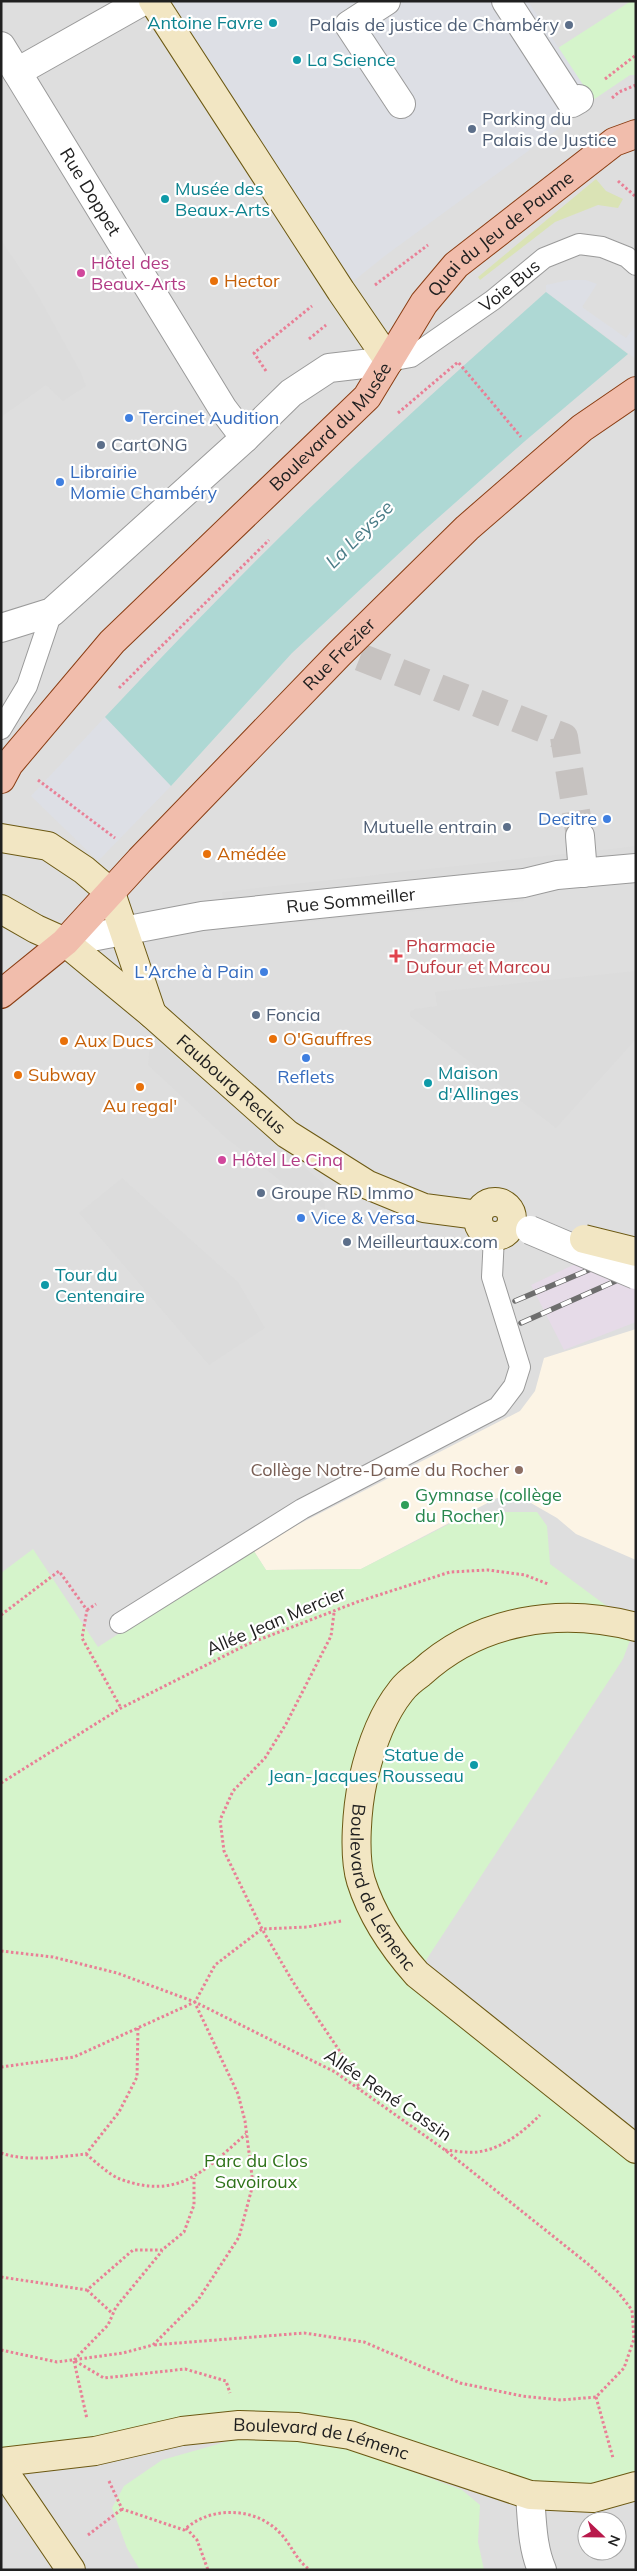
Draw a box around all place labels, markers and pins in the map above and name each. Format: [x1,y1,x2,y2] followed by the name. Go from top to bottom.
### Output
[147,11,263,34] place label: Antoine Favre
[309,13,559,36] place label: Palais de justice de Chambéry
[267,17,279,29] marker: Antoine Favre
[563,19,575,31] marker: Palais de justice de Chambéry
[307,48,396,71] place label: La Science
[291,54,303,66] marker: La Science
[482,107,617,151] place label: Parking du Palais de Justice
[466,123,478,135] marker: Parking du Palais de Justice
[175,177,270,221] place label: Musée des Beaux-Arts
[159,193,171,205] marker: Musée des Beaux-Arts
[91,251,186,295] place label: Hôtel des Beaux-Arts
[75,267,87,279] marker: Hôtel des Beaux-Arts
[224,269,280,292] place label: Hector
[208,275,220,287] marker: Hector
[139,406,279,429] place label: Tercinet Audition
[123,412,135,424] marker: Tercinet Audition
[111,433,188,456] place label: CartONG
[95,439,107,451] marker: CartONG
[70,460,217,504] place label: Librairie Momie Chambéry
[54,476,66,488] marker: Librairie Momie Chambéry
[538,807,597,830] place label: Decitre
[601,813,613,825] marker: Decitre
[363,815,497,838] place label: Mutuelle entrain
[501,821,513,833] marker: Mutuelle entrain
[217,842,286,865] place label: Amédée
[201,848,213,860] marker: Amédée
[406,934,550,978] place label: Pharmacie Dufour et Marcou
[390,950,402,962] marker: Pharmacie Dufour et Marcou
[134,960,254,983] place label: L'Arche à Pain
[258,966,270,978] marker: L'Arche à Pain
[266,1003,321,1026] place label: Foncia
[250,1009,262,1021] marker: Foncia
[283,1027,372,1050] place label: O'Gauffres
[74,1029,154,1052] place label: Aux Ducs
[267,1033,279,1045] marker: O'Gauffres
[58,1035,70,1047] marker: Aux Ducs
[300,1052,312,1064] marker: Reflets
[438,1061,519,1105] place label: Maison d'Allinges
[28,1063,96,1086] place label: Subway
[277,1065,335,1088] place label: Reflets
[12,1069,24,1081] marker: Subway
[422,1077,434,1089] marker: Maison d'Allinges
[134,1081,146,1093] marker: Au regal'
[103,1094,177,1117] place label: Au regal'
[232,1148,343,1171] place label: Hôtel Le Cinq
[216,1154,228,1166] marker: Hôtel Le Cinq
[271,1181,414,1204] place label: Groupe RD Immo
[255,1187,267,1199] marker: Groupe RD Immo
[311,1206,415,1229] place label: Vice & Versa
[295,1212,307,1224] marker: Vice & Versa
[357,1230,498,1253] place label: Meilleurtaux.com
[341,1236,353,1248] marker: Meilleurtaux.com
[55,1263,145,1307] place label: Tour du Centenaire
[39,1279,51,1291] marker: Tour du Centenaire
[251,1458,509,1481] place label: Collège Notre-Dame du Rocher
[513,1464,525,1476] marker: Collège Notre-Dame du Rocher
[415,1483,562,1527] place label: Gymnase (collège du Rocher)
[399,1499,411,1511] marker: Gymnase (collège du Rocher)
[268,1743,464,1787] place label: Statue de Jean-Jacques Rousseau
[468,1759,480,1771] marker: Statue de Jean-Jacques Rousseau

